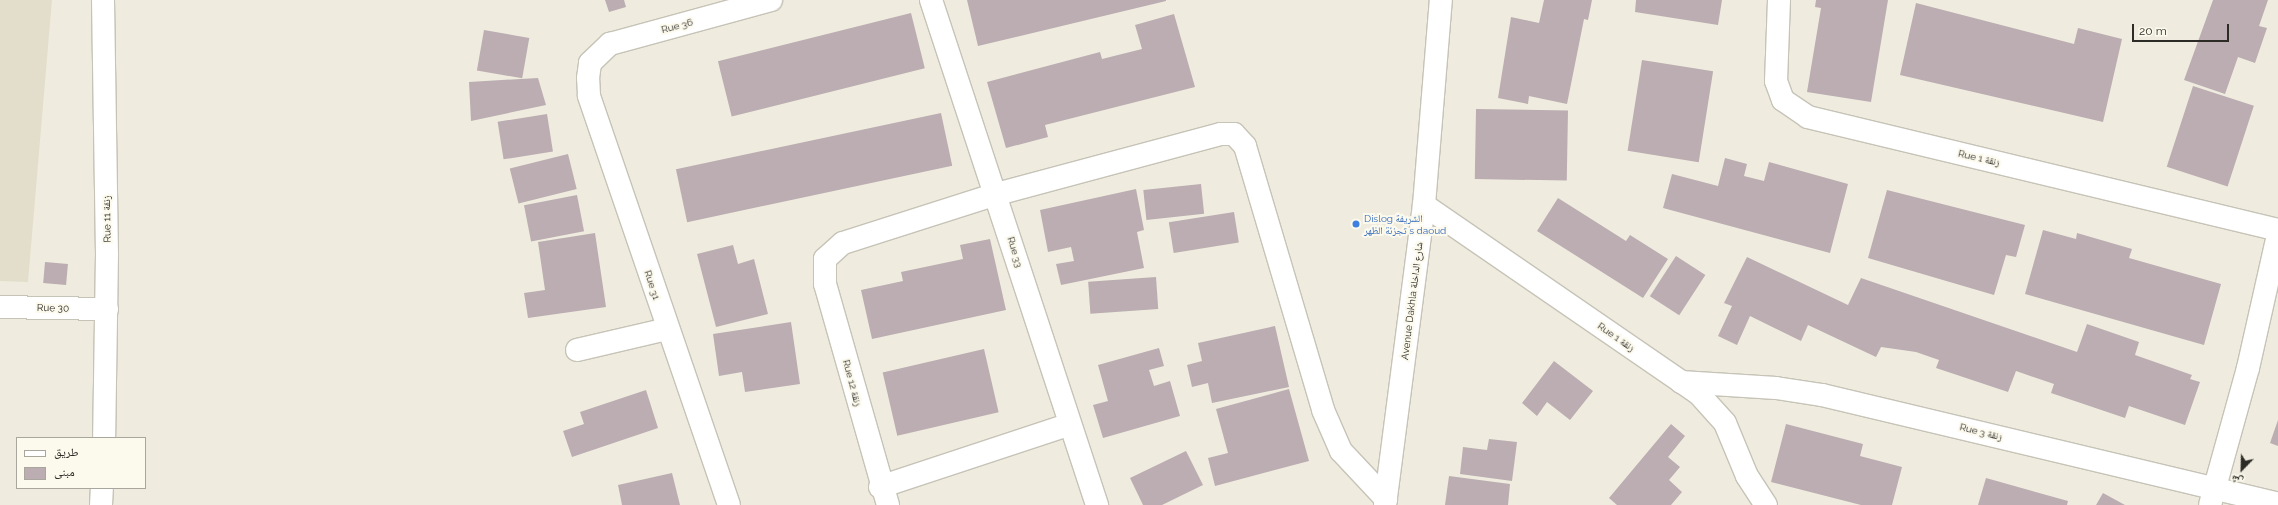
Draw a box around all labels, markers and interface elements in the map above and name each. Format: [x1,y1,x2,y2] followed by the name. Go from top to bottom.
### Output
[660,16,694,36] street label: Rue 36
[2134,16,2231,42] scale bar
[2139,24,2167,38] text: 20 m
[1957,147,2001,169] street label: Rue 1 زنقة
[101,195,113,243] street label: Rue 11 زنقة
[1364,212,1446,236] place label: Dislog الشريفة تجزئة الظهر s daoud
[1351,219,1361,229] marker: Dislog الشريفة تجزئة الظهر s daoud
[1005,235,1025,269] street label: Rue 33
[1399,241,1425,361] street label: Avenue Dakhla شارع الداخلة
[642,269,662,301] street label: Rue 31
[37,302,69,314] street label: Rue 30
[1595,320,1637,354] street label: Rue 1 زنقة
[840,358,864,408] street label: Rue 12 زنقة
[1958,421,2004,443] street label: Rue 3 زنقة
[16,437,146,489] legend
[54,445,79,459] text: طريق
[2222,449,2262,489] north arrow
[54,465,75,479] text: مبنى
[2229,472,2245,489] text: ش

